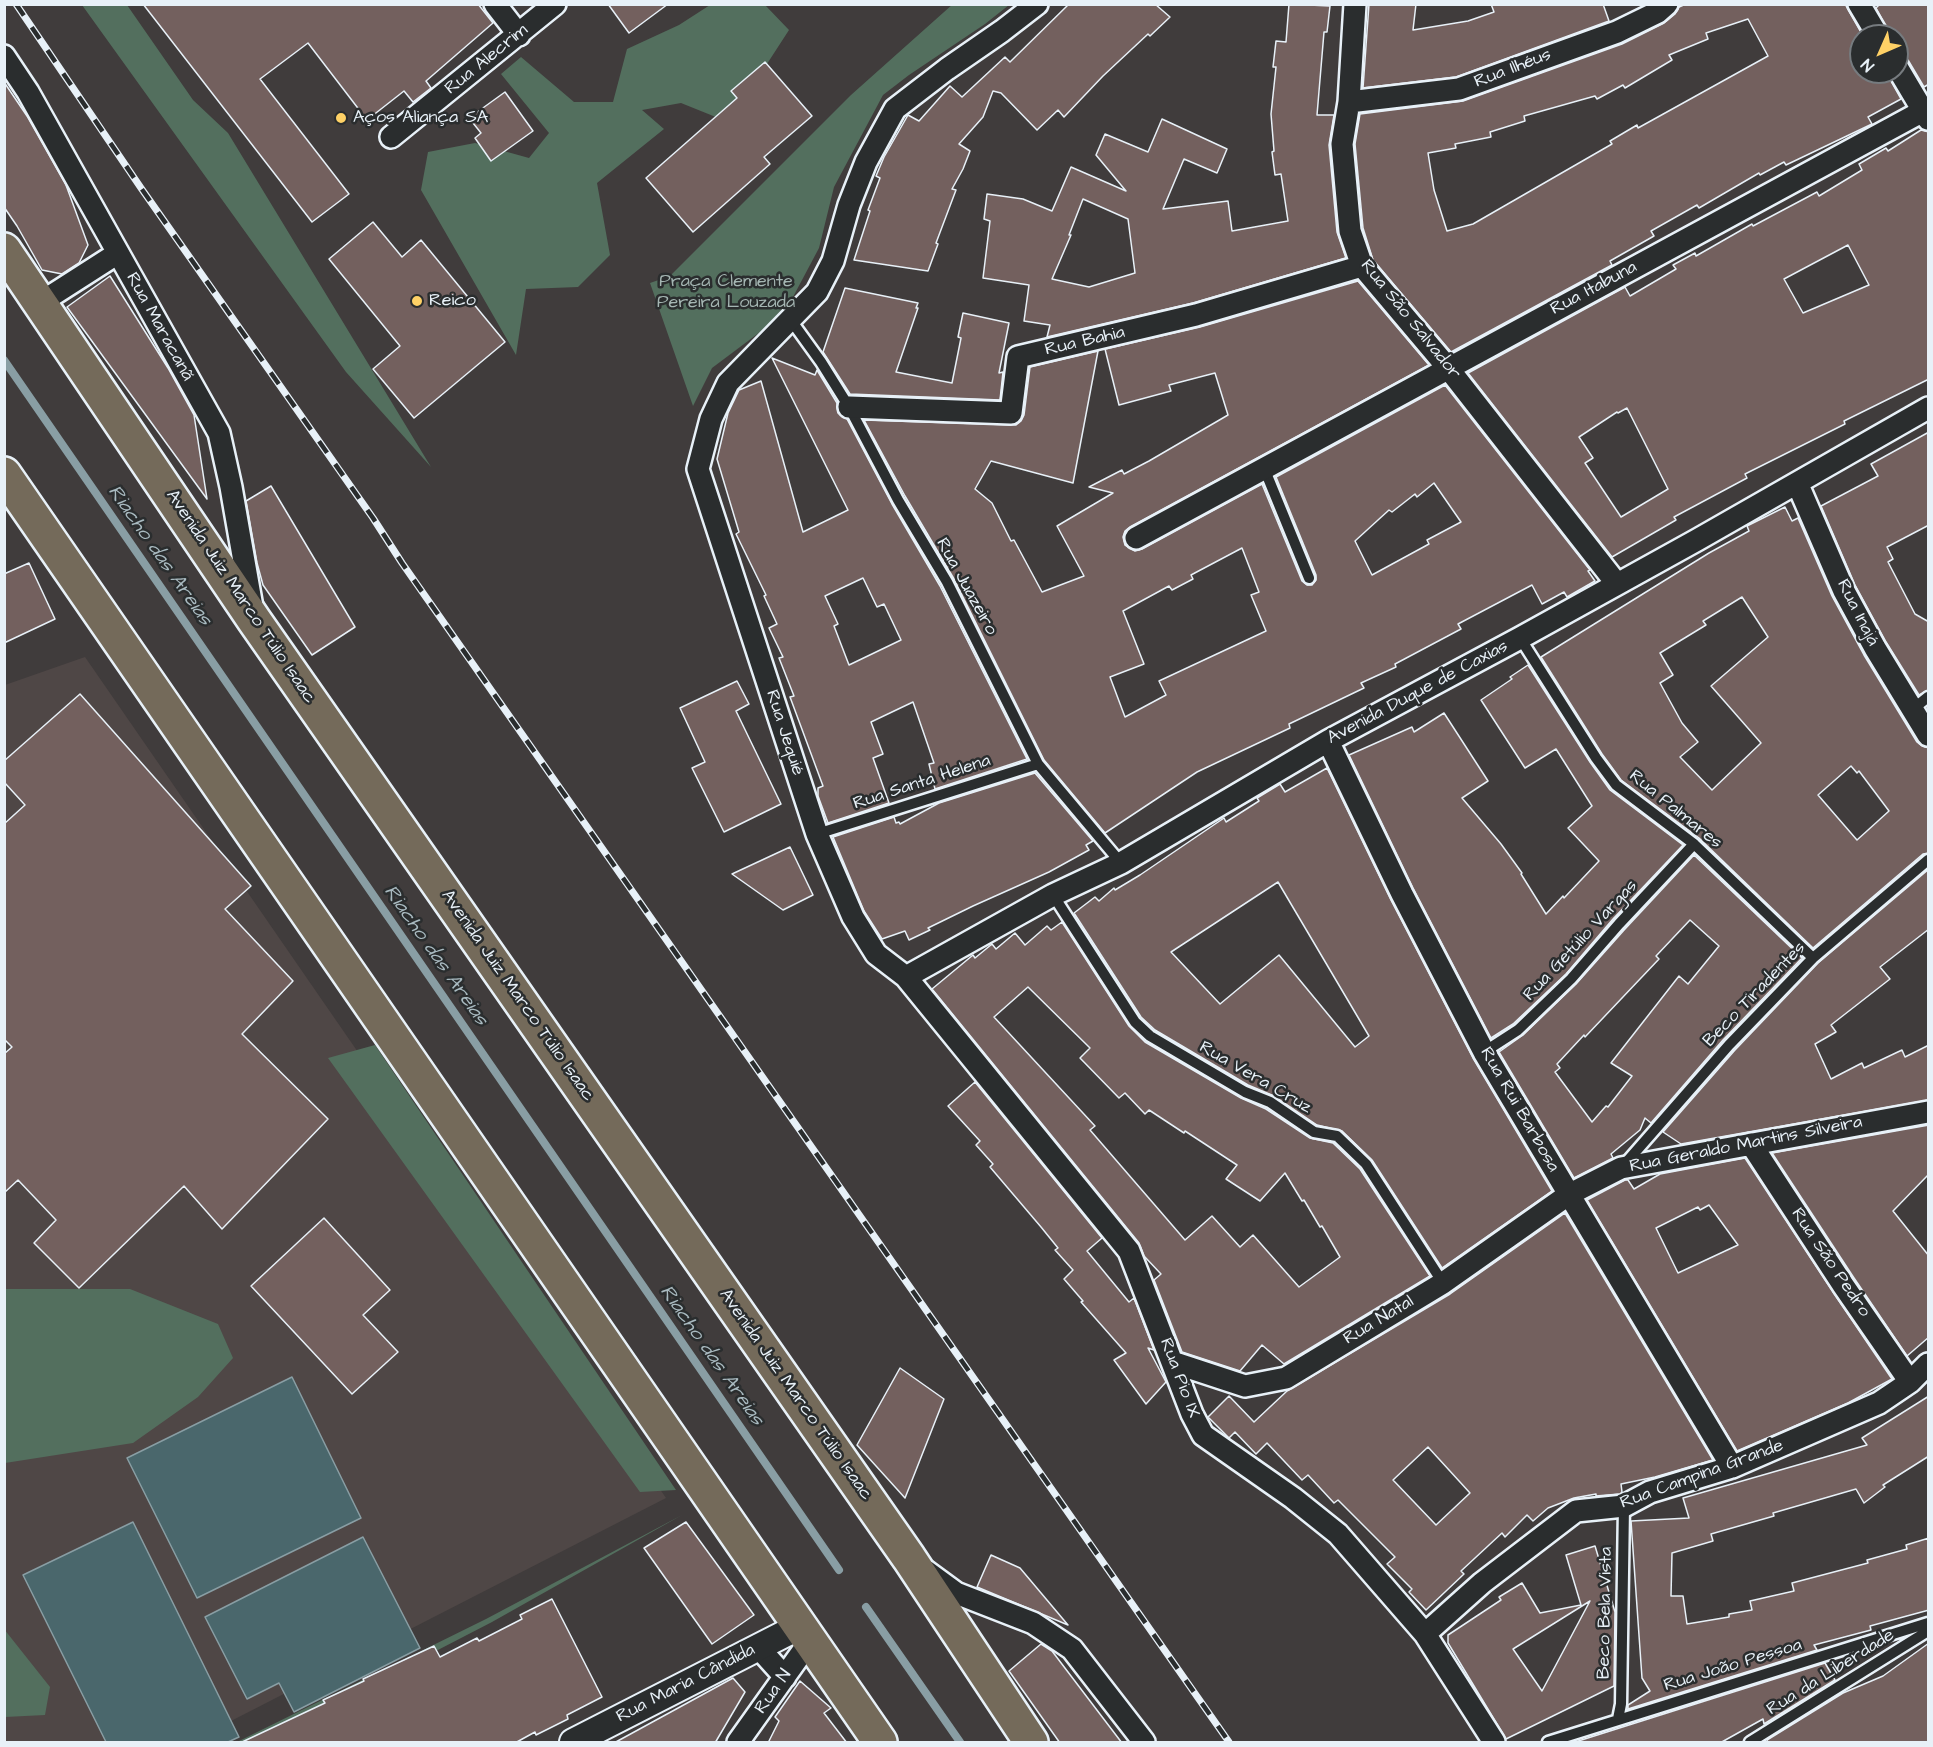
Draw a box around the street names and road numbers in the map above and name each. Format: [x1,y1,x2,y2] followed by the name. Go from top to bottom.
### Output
[441,20,533,100] street label: Rua Alecrim
[1471,44,1555,94] street label: Rua Ilhéus
[1355,256,1465,384] street label: Rua São Salvador
[1547,257,1641,321] street label: Rua Itabuna
[120,269,198,385] street label: Rua Maracanã
[1043,322,1127,362] street label: Rua Bahia
[160,486,320,708] street label: Avenida Juiz Marco Túlio Isaac
[930,535,1002,639] street label: Rua Juazeiro
[1831,576,1883,650] street label: Rua Inajá
[1324,636,1512,750] street label: Avenida Duque de Caxias
[760,688,808,778] street label: Rua Jequié
[851,751,993,815] street label: Rua Santa Helena
[1624,766,1726,854] street label: Rua Palmares
[1519,876,1643,1006] street label: Rua Getúlio Vargas
[436,886,598,1106] street label: Avenida Juiz Marco Túlio Isaac
[1699,938,1811,1052] street label: Beco Tiradentes
[1195,1037,1315,1119] street label: Rua Vera Cruz
[1475,1044,1563,1176] street label: Rua Rui Barbosa
[1628,1112,1864,1178] street label: Rua Geraldo Martins Silveira
[1786,1204,1874,1322] street label: Rua São Pedro
[714,1285,876,1505] street label: Avenida Juiz Marco Túlio Isaac
[1340,1292,1418,1350] street label: Rua Natal
[1154,1335,1204,1421] street label: Rua Pio IX
[1618,1435,1786,1515] street label: Rua Campina Grande
[1594,1547,1618,1679] street label: Beco Bela Vista
[1763,1625,1899,1721] street label: Rua da Liberdade
[1661,1635,1805,1697] street label: Rua João Pessoa
[613,1640,759,1728] street label: Rua Maria Cândida
[751,1665,797,1719] street label: Rua N

